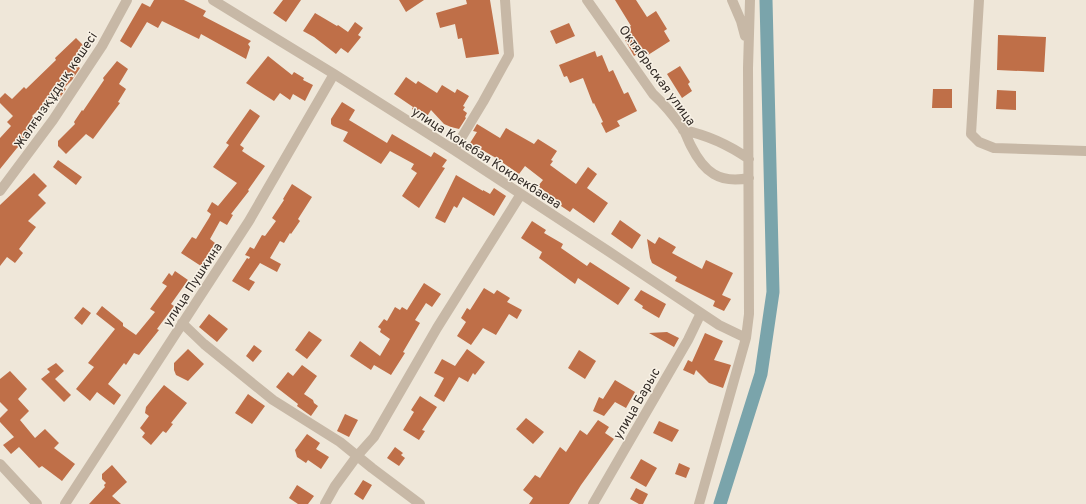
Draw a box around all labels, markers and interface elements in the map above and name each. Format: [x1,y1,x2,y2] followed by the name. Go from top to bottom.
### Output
[615,23,698,130] street label: Октябрьская улица
[12,30,102,153] street label: Жалғызқұдық көшесі
[408,104,564,213] street label: улица Кокебая Кокрекбаева
[161,240,227,330] street label: улица Пушкина
[611,365,665,443] street label: улица Барыс

